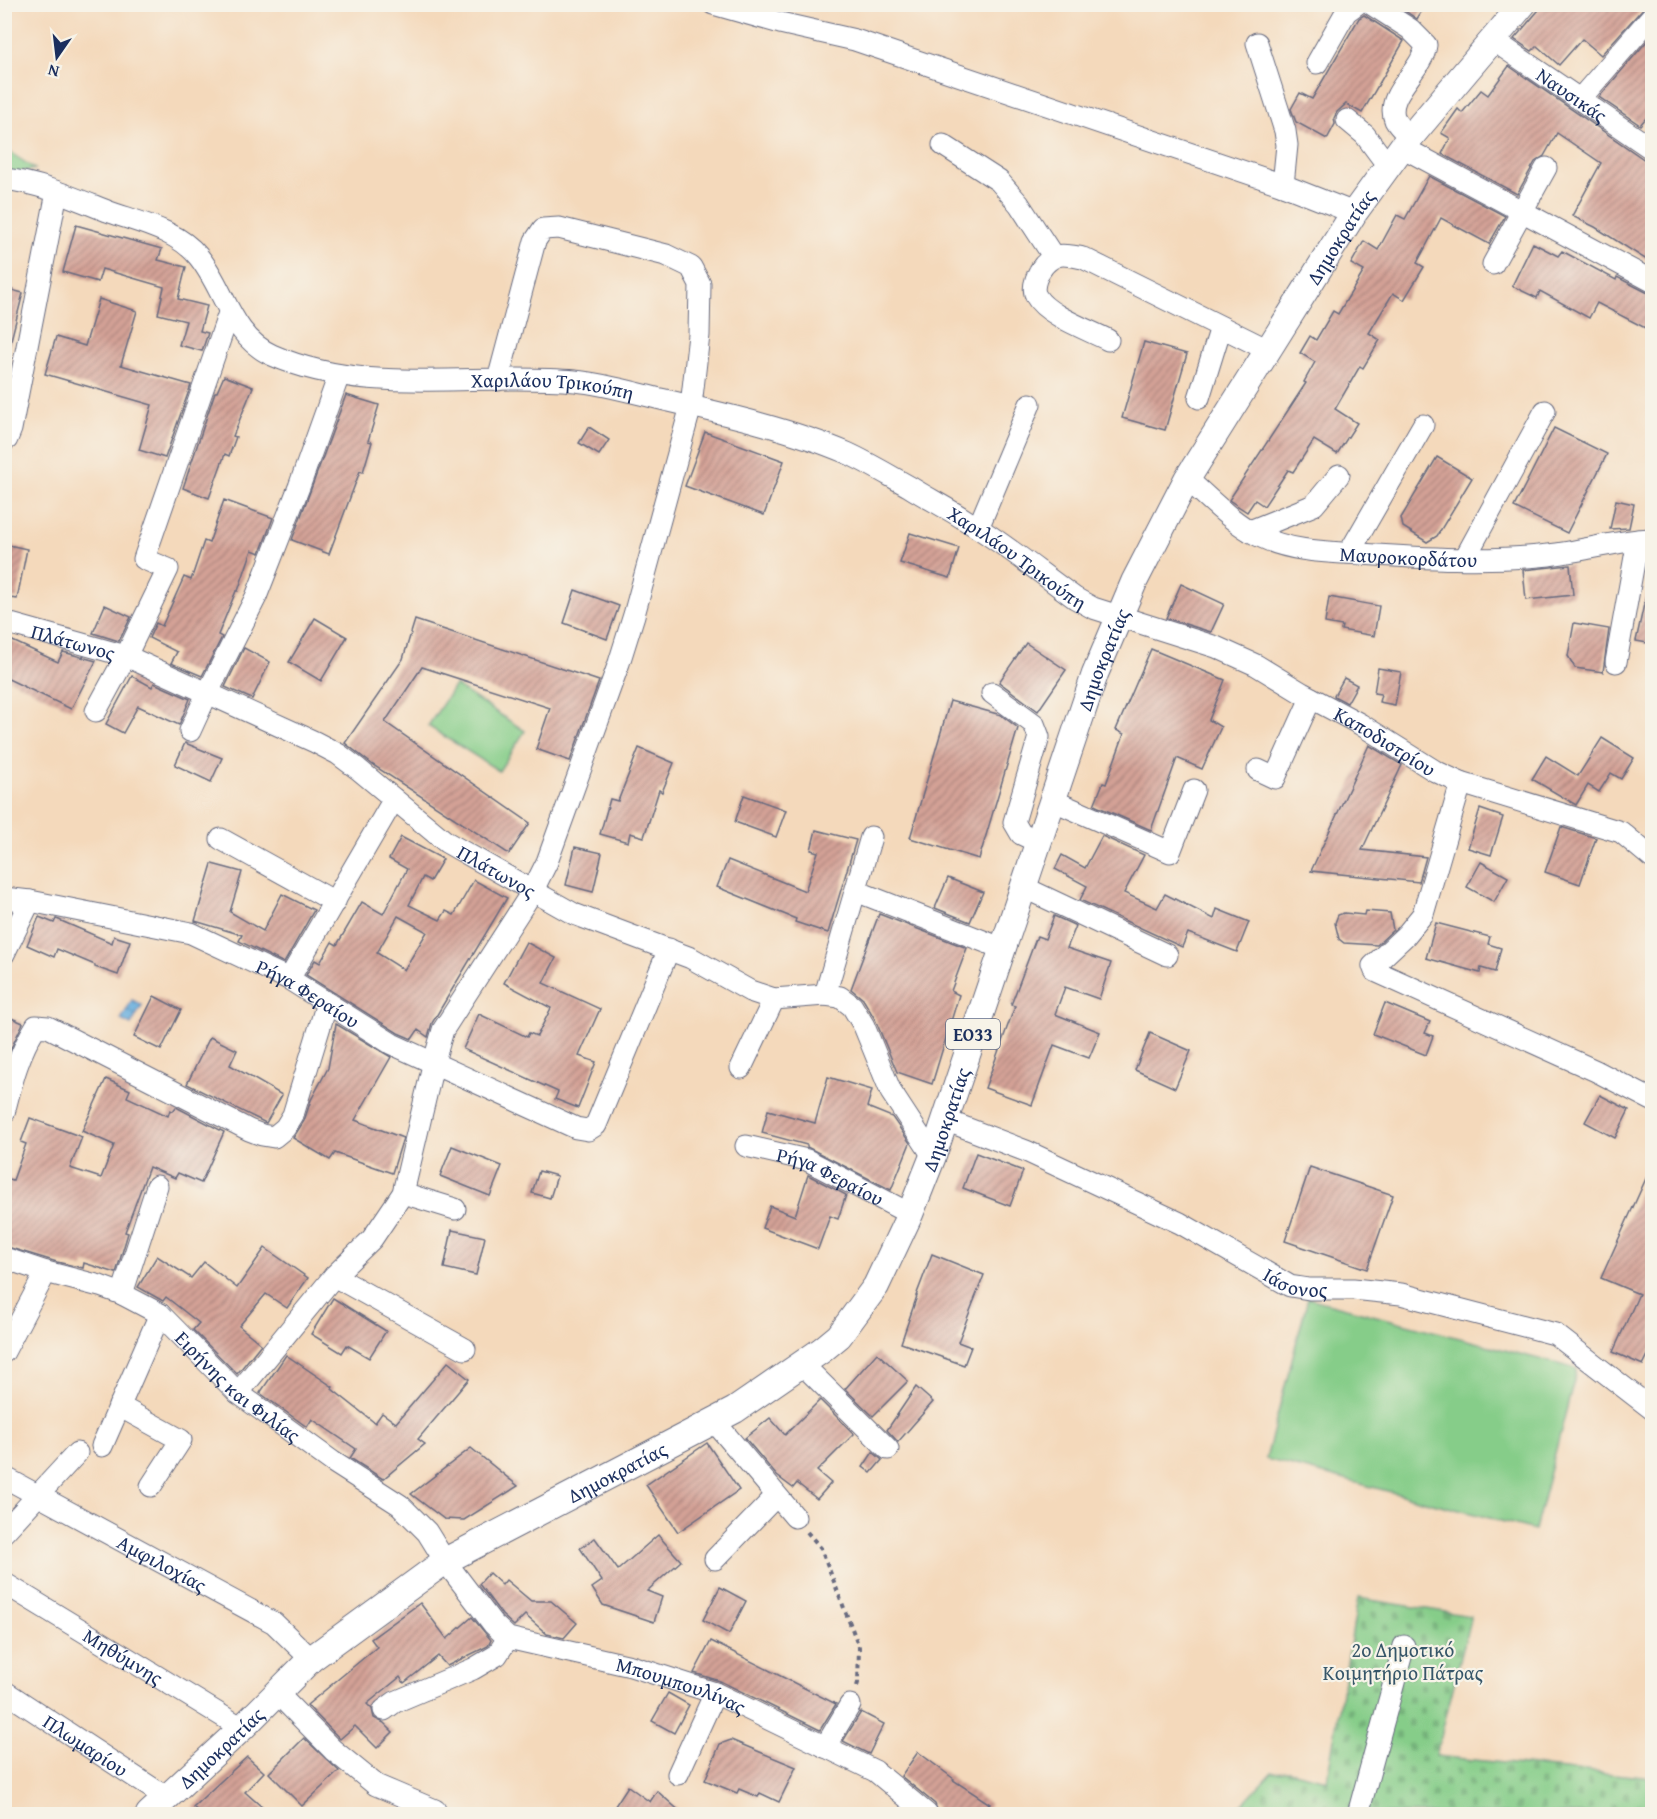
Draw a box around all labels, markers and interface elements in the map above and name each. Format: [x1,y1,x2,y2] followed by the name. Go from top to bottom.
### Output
[27,27,87,87] north arrow
[45,59,61,84] text: N
[1531,60,1614,129] street label: Ναυσικάς
[1298,183,1382,290] street label: Δημοκρατίας
[471,364,637,406] street label: Χαριλάου Τρικούπη
[943,498,1092,616] street label: Χαριλάου Τρικούπη
[1339,538,1477,573] street label: Μαυροκορδάτου
[1069,603,1136,714] street label: Δημοκρατίας
[28,616,119,667] street label: Πλάτωνος
[1329,698,1442,783] street label: Καποδιστρίου
[452,837,542,905] street label: Πλάτωνος
[252,951,365,1035] street label: Ρήγα Φεραίου
[946,1019,1000,1049] road number: ΕΟ33
[914,1063,977,1175] street label: Δημοκρατίας
[774,1139,889,1212] street label: Ρήγα Φεραίου
[1258,1259,1328,1304] street label: Ιάσονος
[169,1323,307,1449] street label: Ειρήνης και Φιλίας
[562,1433,672,1509] street label: Δημοκρατίας
[112,1527,213,1599] street label: Αμφιλοχίας
[78,1620,169,1692] street label: Μηθύμνης
[1323,1635,1484,1687] park label: 2o Δημοτικό Κοιμητήριο Πάτρας
[614,1649,752,1721] street label: Μπουμπουλίνας
[171,1699,271,1795] street label: Δημοκρατίας
[38,1706,134,1783] street label: Πλωμαρίου

